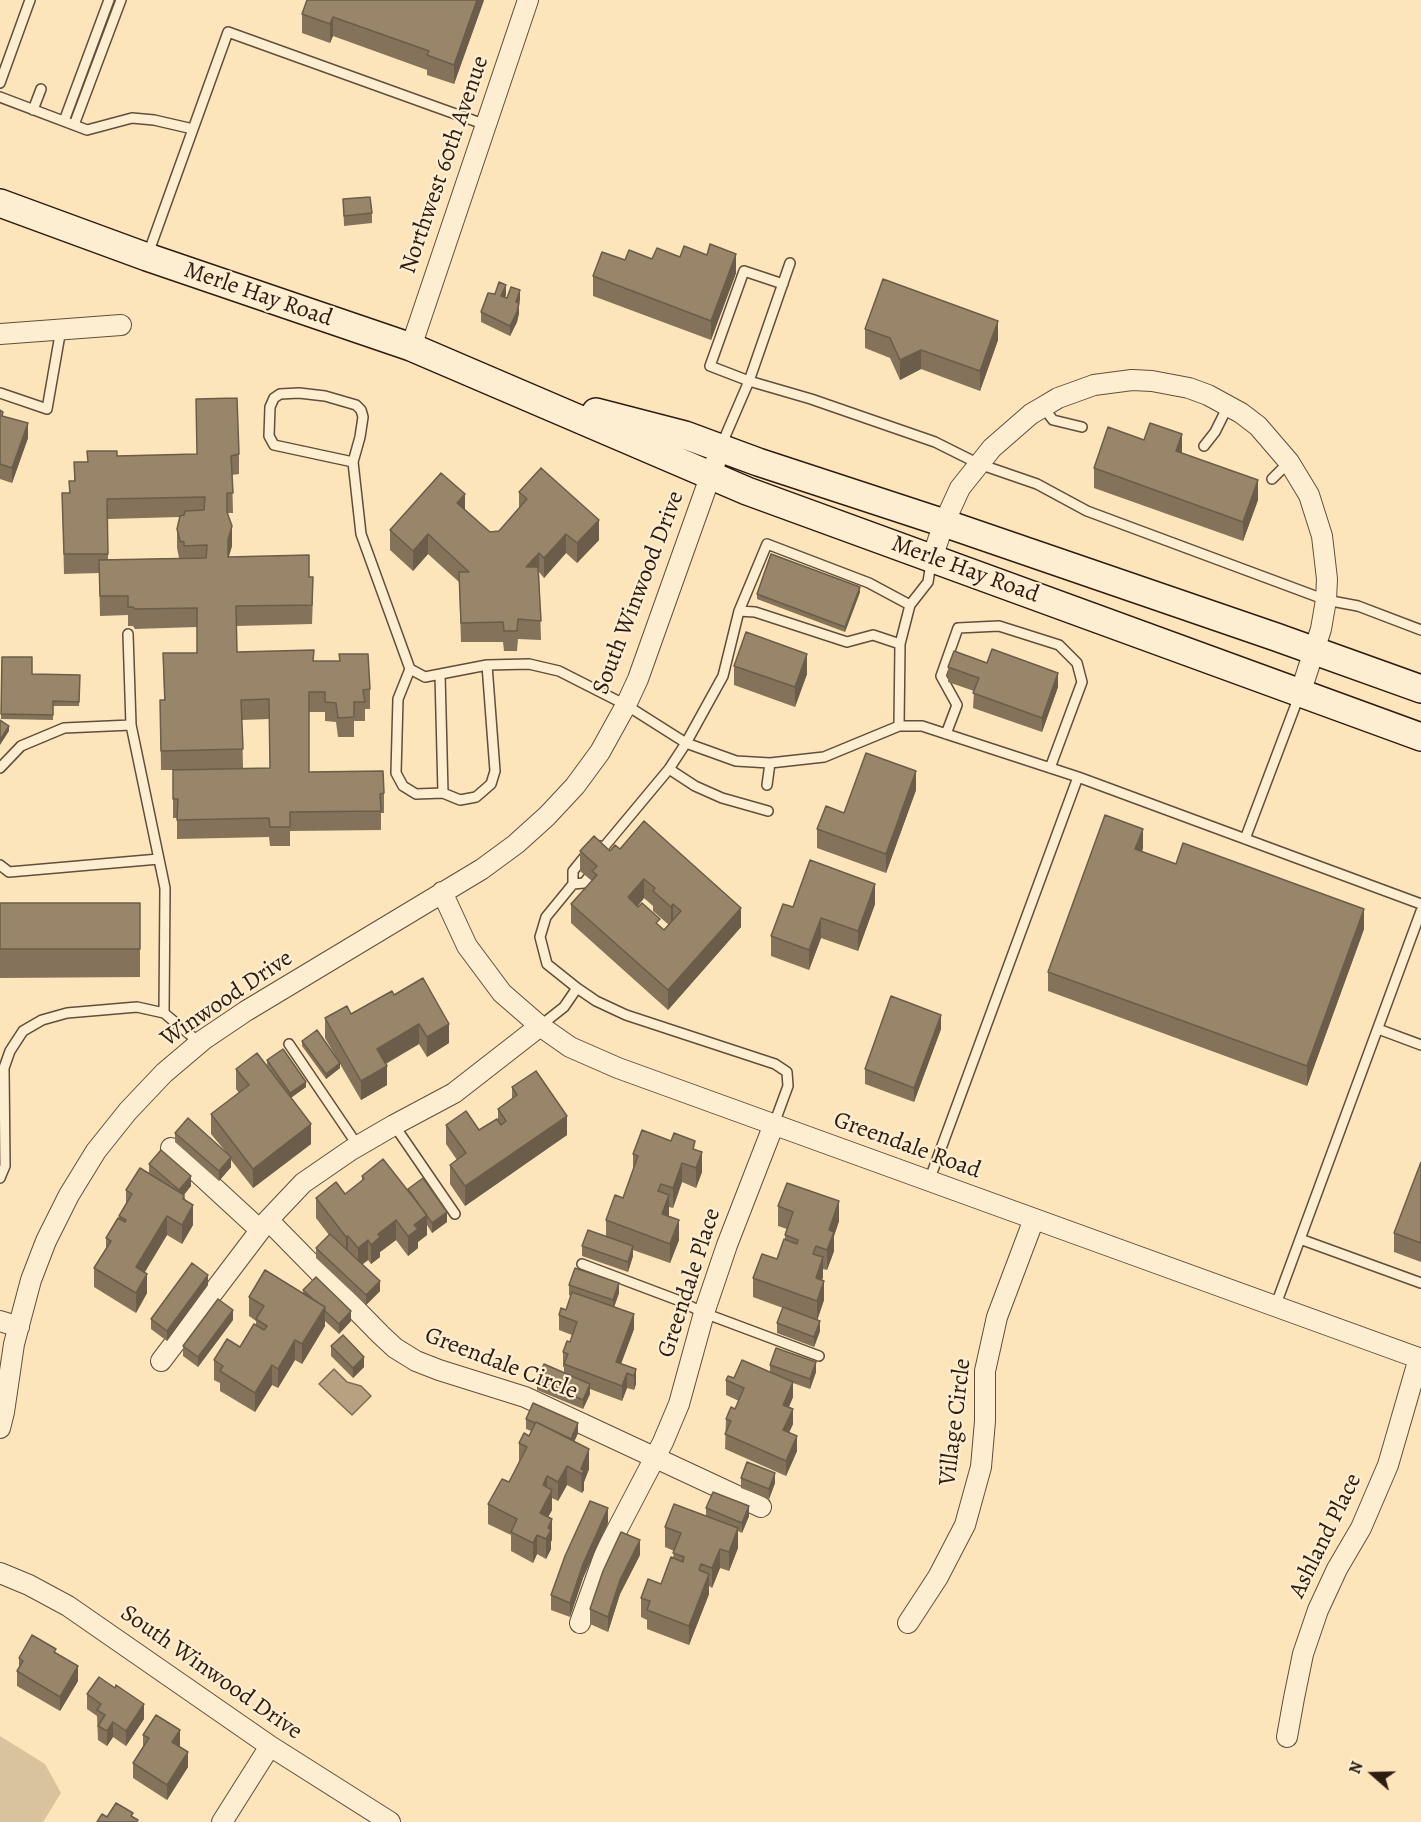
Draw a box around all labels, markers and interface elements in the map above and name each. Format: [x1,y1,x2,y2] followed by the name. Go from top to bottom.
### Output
[394,52,496,278] street label: Northwest 60th Avenue
[180,256,336,334] street label: Merle Hay Road
[587,487,691,699] street label: South Winwood Drive
[887,530,1043,610] street label: Merle Hay Road
[156,944,298,1054] street label: Winwood Drive
[829,1106,985,1186] street label: Greendale Road
[652,1205,728,1361] street label: Greendale Place
[420,1322,582,1406] street label: Greendale Circle
[934,1357,978,1487] street label: Village Circle
[1283,1469,1369,1603] street label: Ashland Place
[114,1599,308,1747] street label: South Winwood Drive
[1343,1744,1403,1804] north arrow
[1344,1759,1368,1777] text: N

